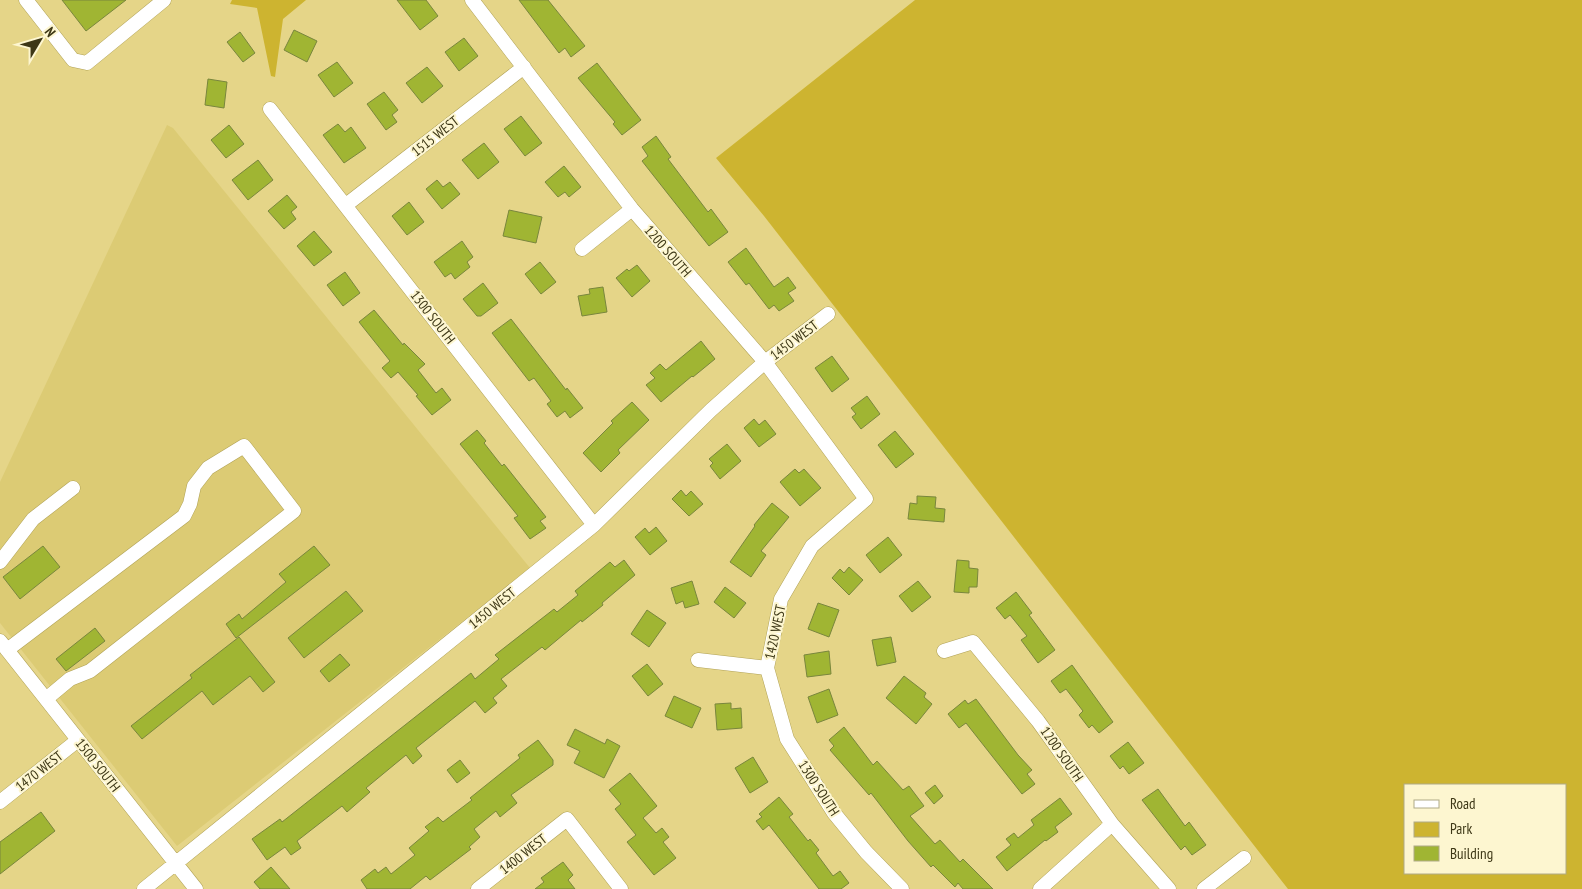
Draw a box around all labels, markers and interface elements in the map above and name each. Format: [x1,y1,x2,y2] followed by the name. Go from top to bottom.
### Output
[15,15,65,65] north arrow
[41,23,60,41] text: N
[408,111,463,160] street label: 1515 WEST
[641,221,695,281] street label: 1200 SOUTH
[407,287,459,347] street label: 1300 SOUTH
[766,316,822,364] street label: 1450 WEST
[465,583,520,632] street label: 1450 WEST
[760,602,790,661] street label: 1420 WEST
[1037,723,1087,785] street label: 1200 SOUTH
[72,735,124,795] street label: 1500 SOUTH
[12,746,67,795] street label: 1470 WEST
[794,757,844,819] street label: 1300 SOUTH
[1404,784,1567,874] legend
[1450,794,1476,813] text: Road
[1450,819,1472,838] text: Park
[496,829,551,878] street label: 1400 WEST
[1450,844,1493,863] text: Building

